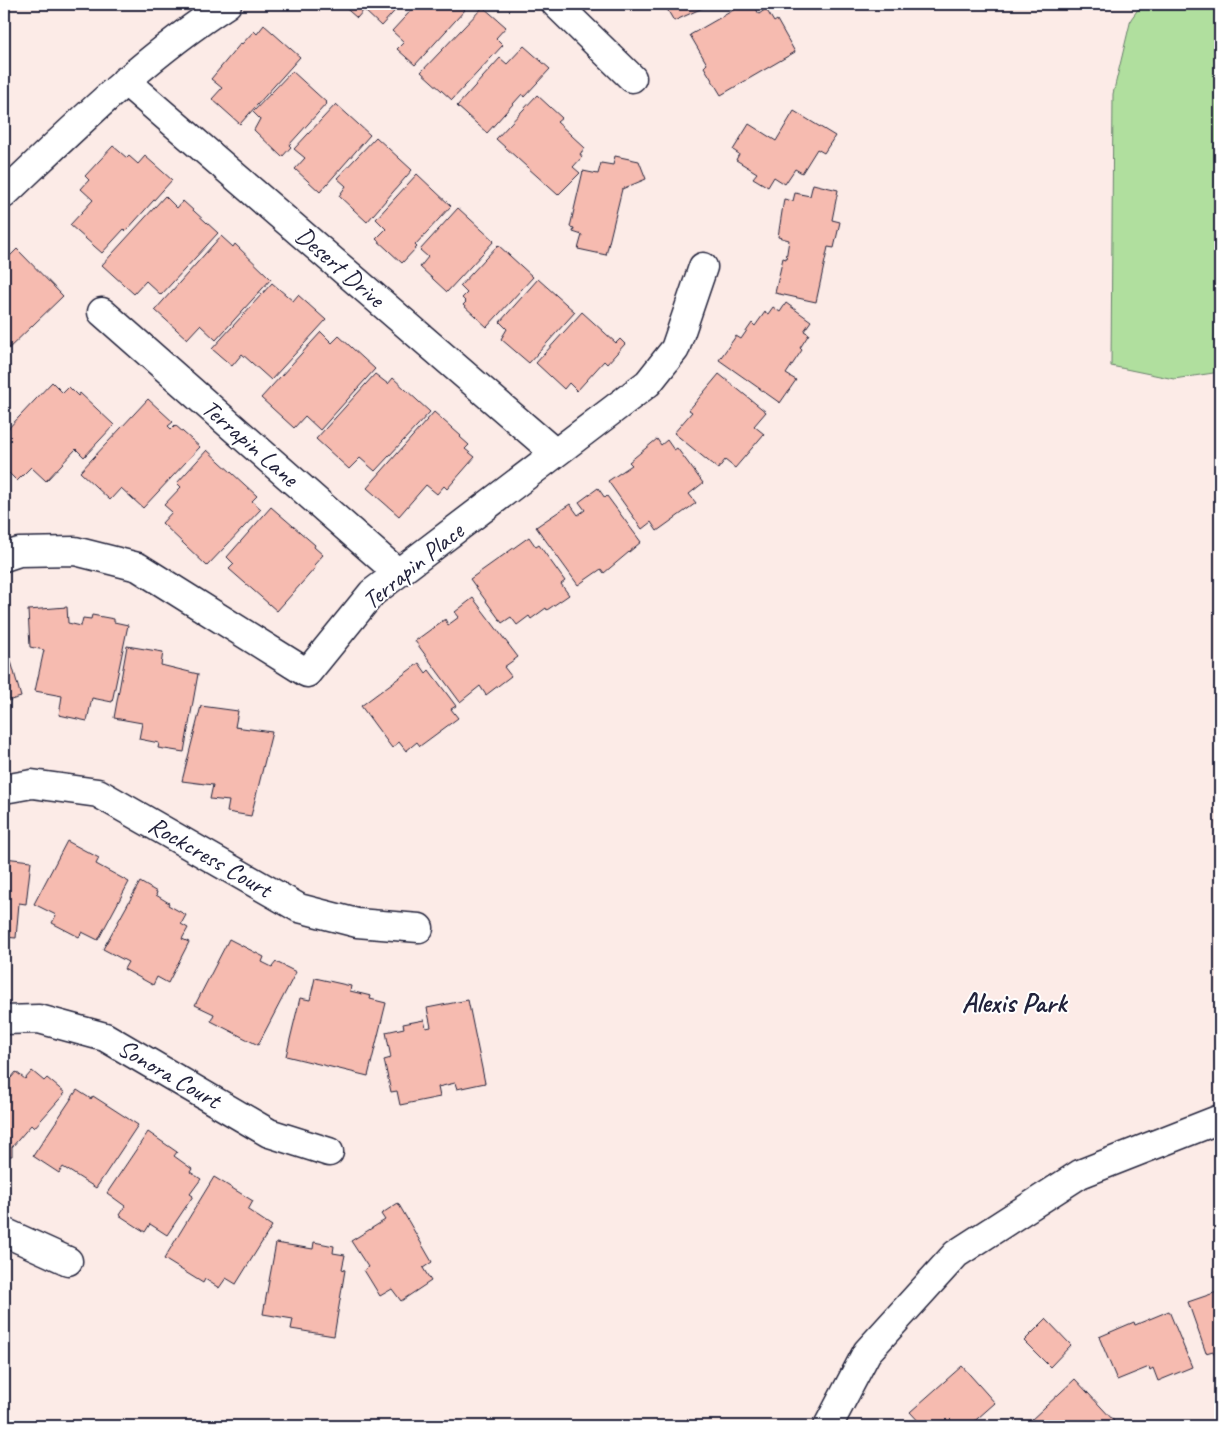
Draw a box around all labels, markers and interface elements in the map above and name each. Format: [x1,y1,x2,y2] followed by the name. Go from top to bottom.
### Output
[289,220,393,316] street label: Desert Drive
[195,392,306,495] street label: Terrapin Lane
[356,514,472,617] street label: Terrapin Place
[143,809,280,906] street label: Rockcress Court
[962,985,1069,1020] district label: Alexis Park
[112,1032,228,1118] street label: Sonora Court

